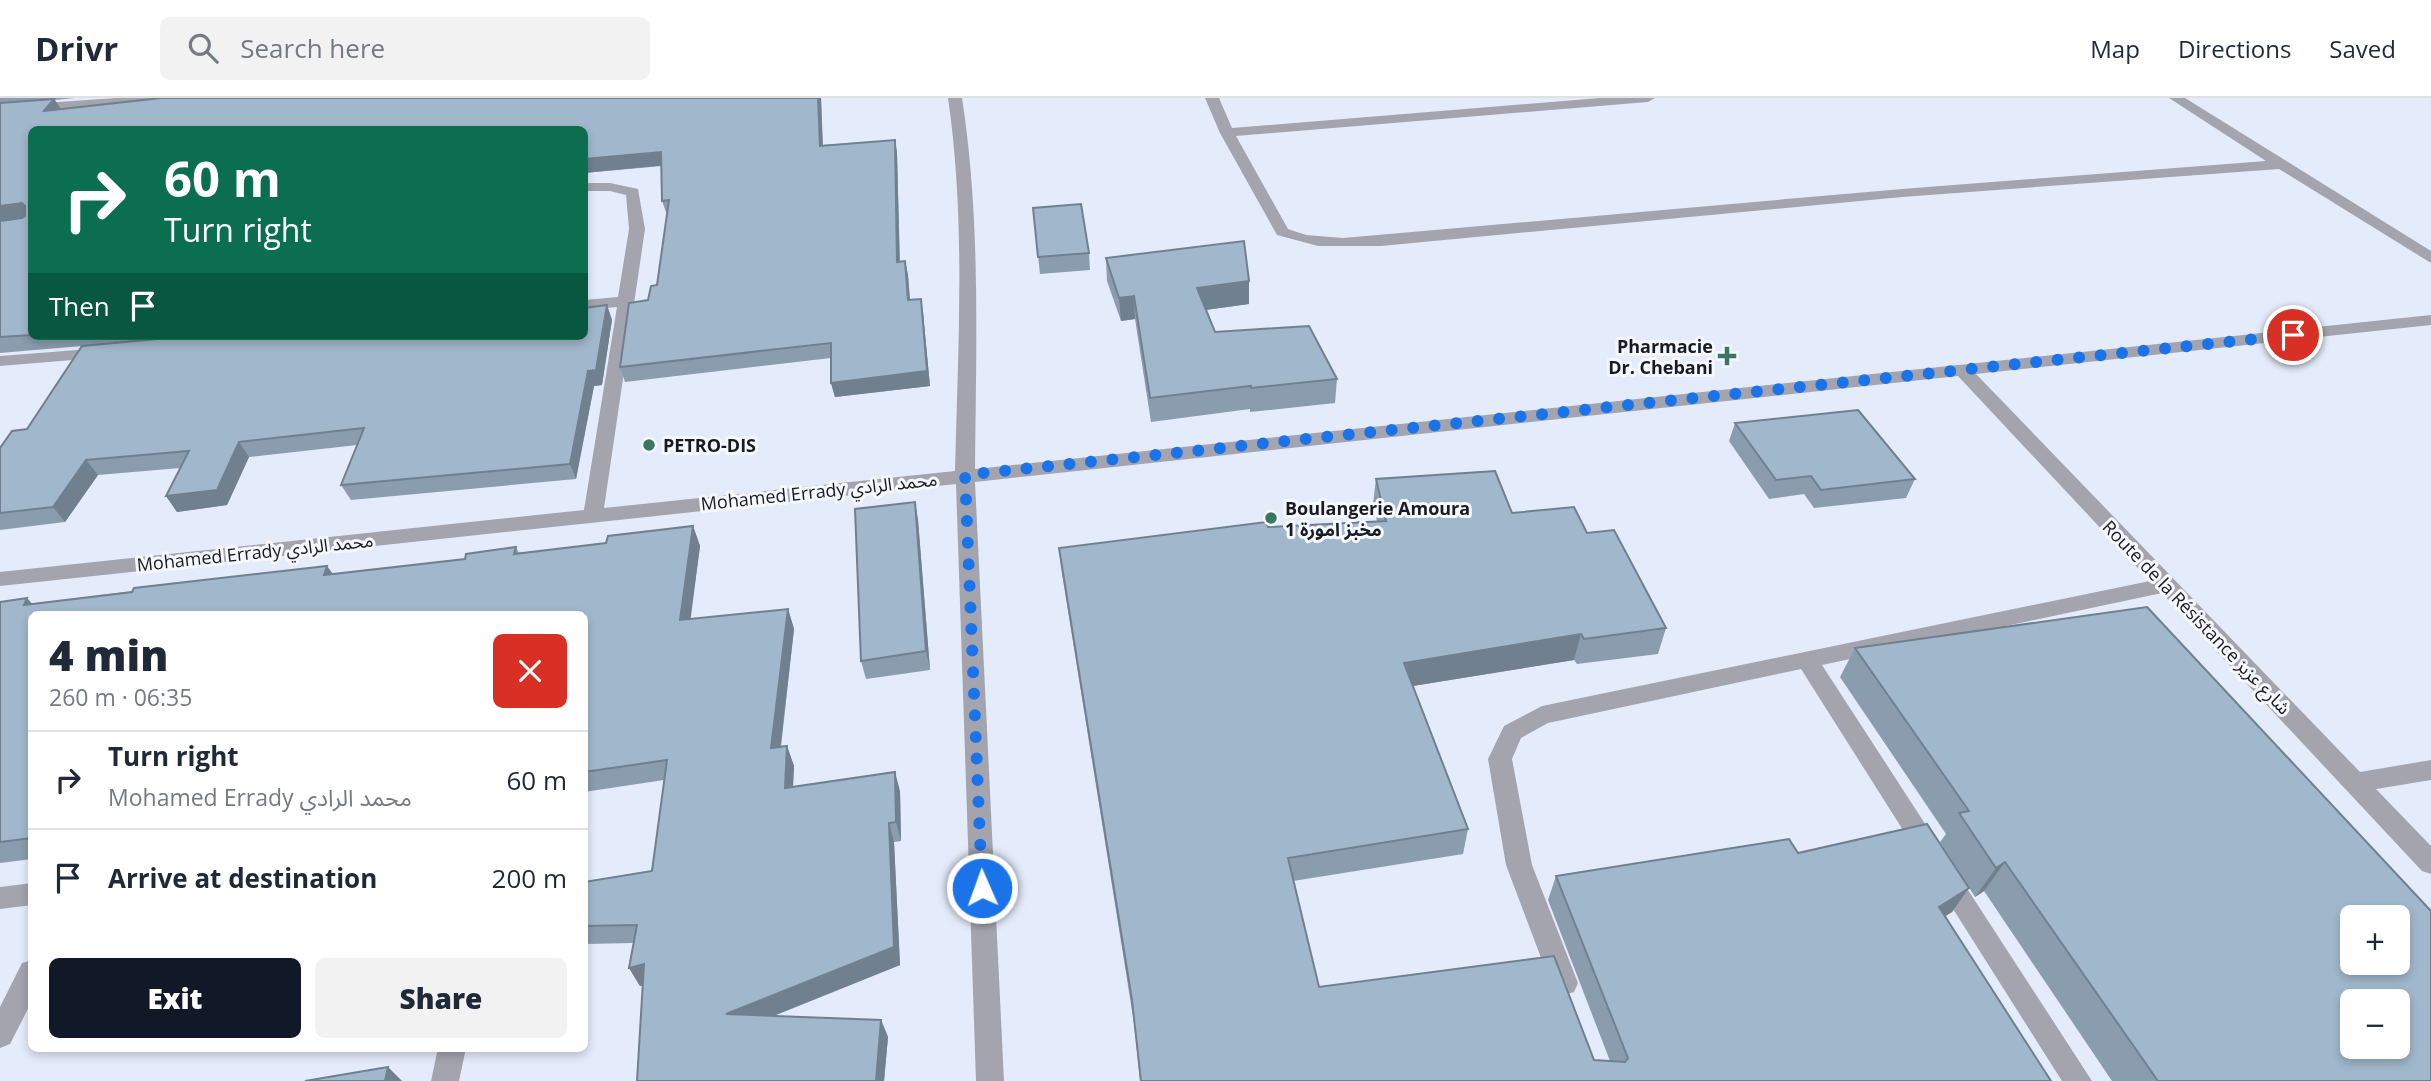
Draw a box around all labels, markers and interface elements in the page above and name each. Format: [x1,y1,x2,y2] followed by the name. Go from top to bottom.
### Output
[160,17,650,80] search box
[35,26,118,71] text: Drivr
[184,29,222,67] icon: search
[240,30,385,66] text: Search here
[2090,32,2140,65] text: Map
[2178,32,2291,65] text: Directions
[2329,32,2396,65] text: Saved
[164,145,281,211] text: 60 m
[49,154,140,245] icon: right
[164,208,312,251] text: Turn right
[124,287,162,325] icon: arrive
[49,288,110,324] text: Then
[2263,305,2323,365] pin
[2274,316,2312,354] icon: arrive
[1608,334,1713,379] place label: Pharmacie Dr. Chebani
[1719,348,1735,364] marker: Pharmacie Dr. Chebani
[663,433,756,457] place label: PETRO-DIS
[641,437,657,453] marker: PETRO-DIS
[700,467,939,518] street label: Mohamed Errady محمد الرادي
[1285,496,1470,541] place label: Boulangerie Amoura 1 مخبز امورة
[1263,510,1279,526] marker: Boulangerie Amoura 1 مخبز امورة
[2096,515,2296,721] street label: Route de la Résistance شارع عزيز
[136,528,375,579] street label: Mohamed Errady محمد الرادي
[49,626,168,683] text: 4 min
[493,634,567,708] button: close
[49,681,192,713] text: 260 m · 06:35
[108,738,239,774] text: Turn right
[49,761,87,799] icon: right
[506,762,567,798] text: 60 m
[108,781,412,813] text: Mohamed Errady محمد الرادي
[945,851,1019,925] position arrow
[49,859,87,897] icon: arrive
[108,860,377,896] text: Arrive at destination
[492,860,567,896] text: 200 m
[2340,905,2410,1059] map controls
[2340,905,2410,975] button: +
[49,958,301,1038] button: Exit
[315,958,567,1038] button: Share
[2340,989,2410,1059] button: −

